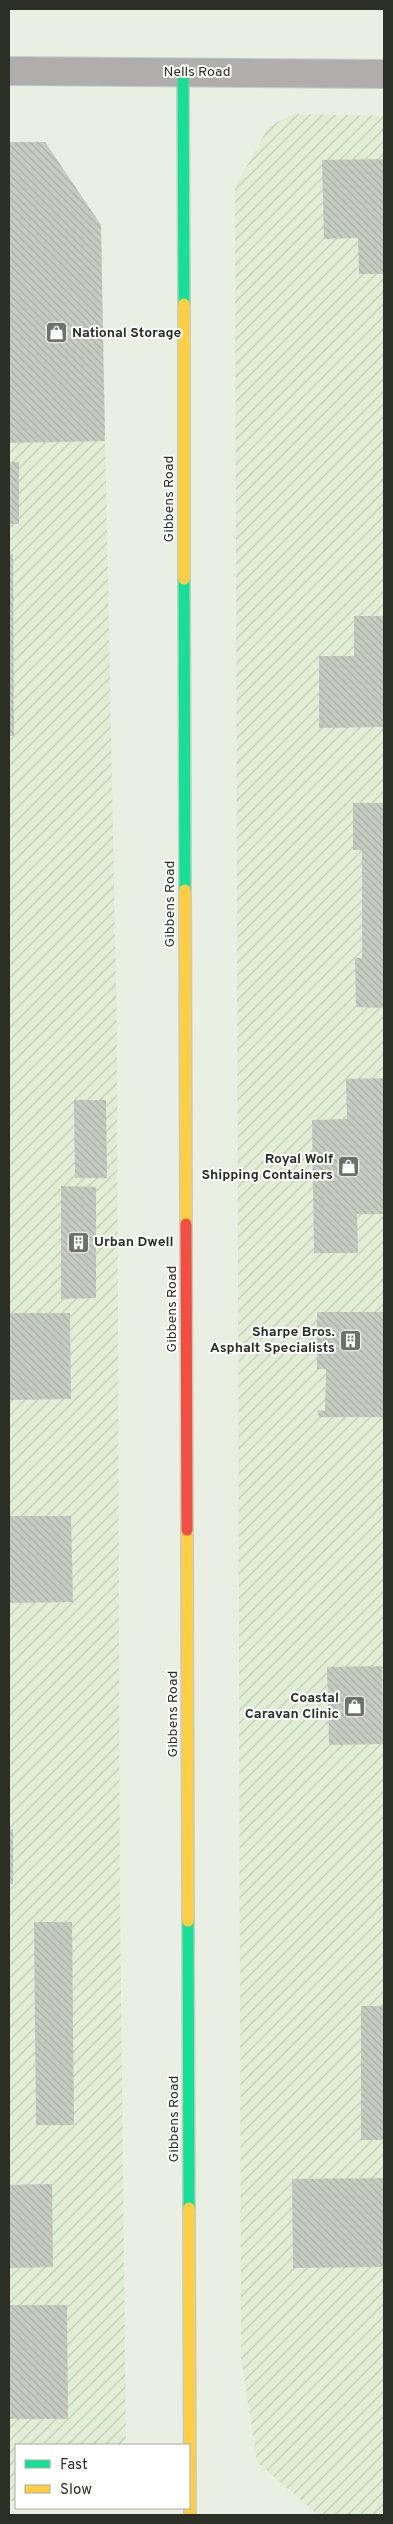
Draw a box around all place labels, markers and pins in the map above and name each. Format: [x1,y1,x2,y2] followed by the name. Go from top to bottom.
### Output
[44,321,68,345] shop icon: National Storage
[72,325,181,342] place label: National Storage
[201,1151,333,1184] place label: Royal Wolf Shipping Containers
[337,1155,361,1179] shop icon: Royal Wolf Shipping Containers
[66,1230,90,1254] building icon: Urban Dwell
[94,1234,174,1251] place label: Urban Dwell
[210,1324,335,1357] place label: Sharpe Bros. Asphalt Specialists
[339,1328,363,1352] building icon: Sharpe Bros. Asphalt Specialists
[245,1690,339,1723] place label: Coastal Caravan Clinic
[343,1694,367,1718] shop icon: Coastal Caravan Clinic

